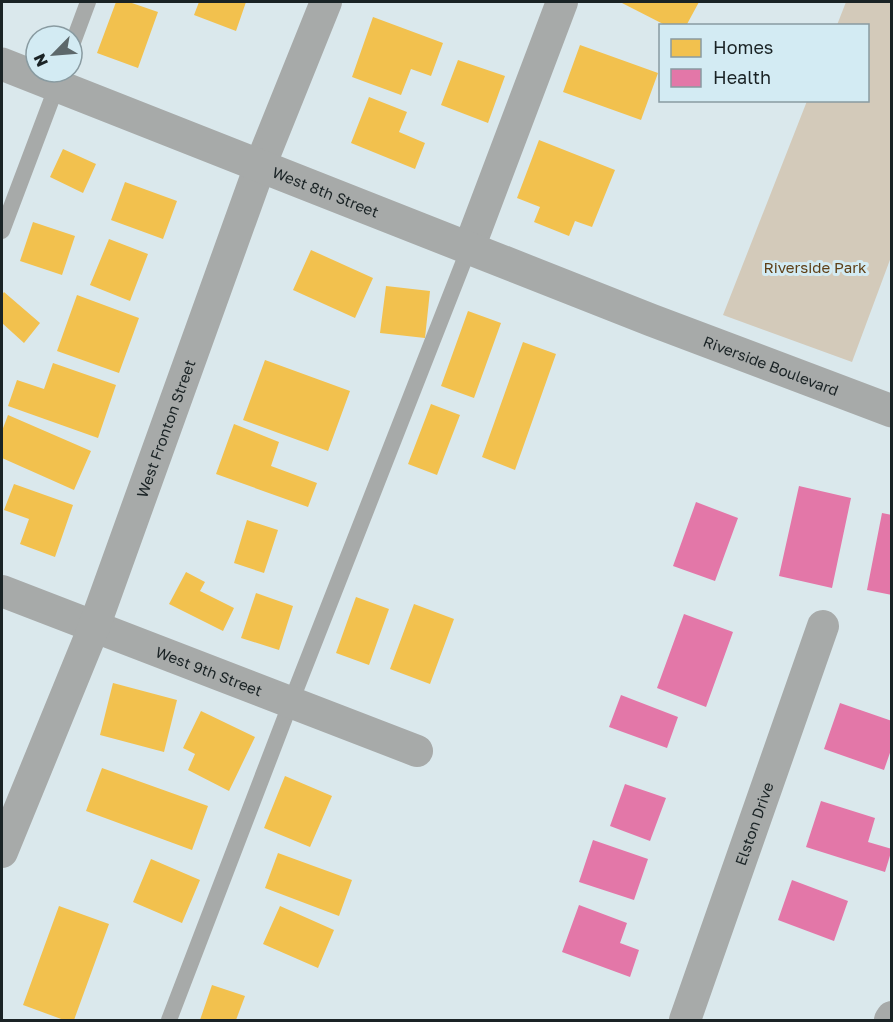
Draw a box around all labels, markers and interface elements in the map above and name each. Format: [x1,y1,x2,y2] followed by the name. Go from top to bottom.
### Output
[24,24,84,84] north arrow
[659,24,869,102] legend
[713,36,773,58] text: Homes
[29,51,52,70] text: N
[713,66,771,88] text: Health
[270,163,382,221] street label: West 8th Street
[764,258,867,276] park label: Riverside Park
[701,332,841,399] street label: Riverside Boulevard
[132,357,199,500] street label: West Fronton Street
[153,642,265,700] street label: West 9th Street
[731,779,777,868] street label: Elston Drive

